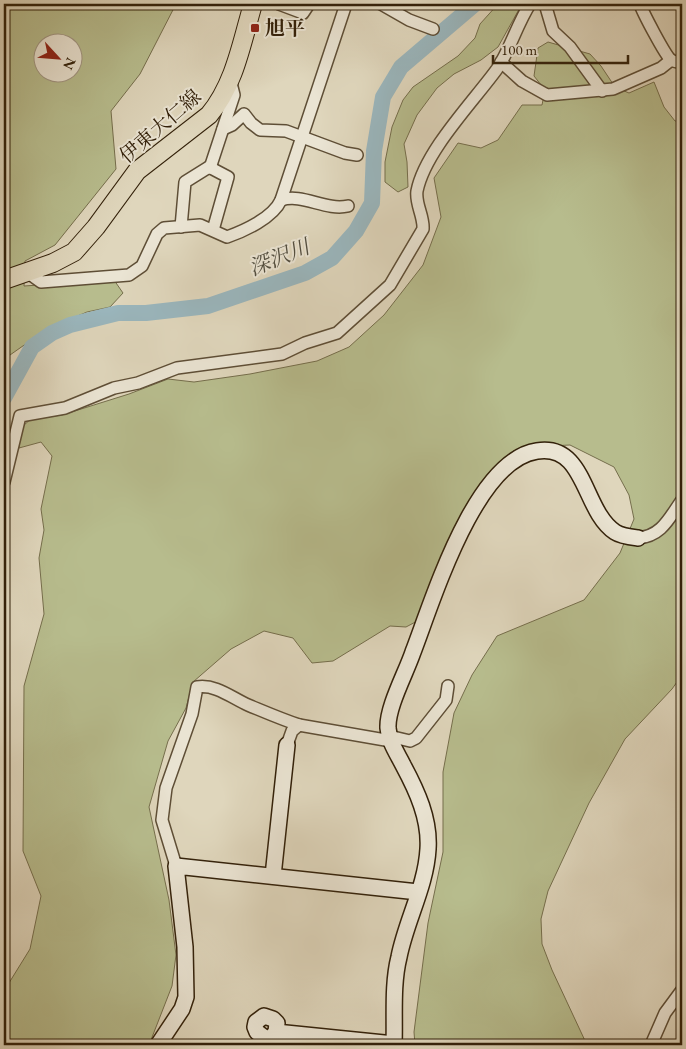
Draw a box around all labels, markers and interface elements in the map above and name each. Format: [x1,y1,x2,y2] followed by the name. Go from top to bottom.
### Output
[265,15,305,41] place label: 旭平
[249,22,261,34] marker: 旭平
[32,32,82,82] north arrow
[493,32,628,64] scale bar
[501,40,538,59] text: 100 m
[59,55,80,73] text: N
[114,83,206,169] street label: 伊東大仁線
[245,232,315,281] water label: 深沢川

